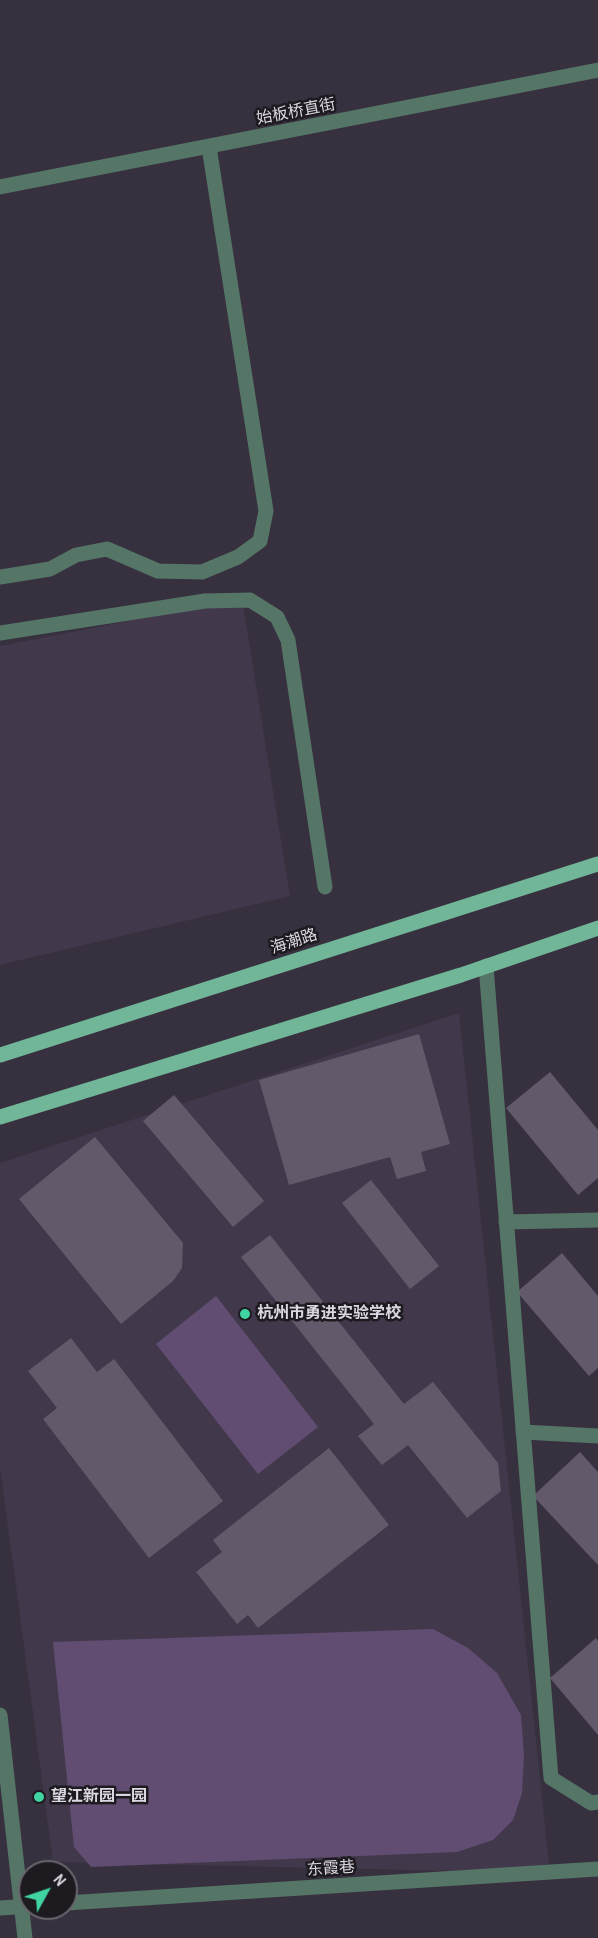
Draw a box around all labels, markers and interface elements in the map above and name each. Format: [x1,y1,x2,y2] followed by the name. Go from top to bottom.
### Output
[255,95,337,129] street label: 始板桥直街
[268,925,320,959] street label: 海潮路
[257,1304,401,1324] place label: 杭州市勇进实验学校
[238,1307,252,1321] marker: 杭州市勇进实验学校
[51,1787,147,1807] place label: 望江新园一园
[32,1790,46,1804] marker: 望江新园一园
[306,1858,356,1880] street label: 东霞巷
[18,1860,78,1920] north arrow
[49,1869,72,1890] text: N

